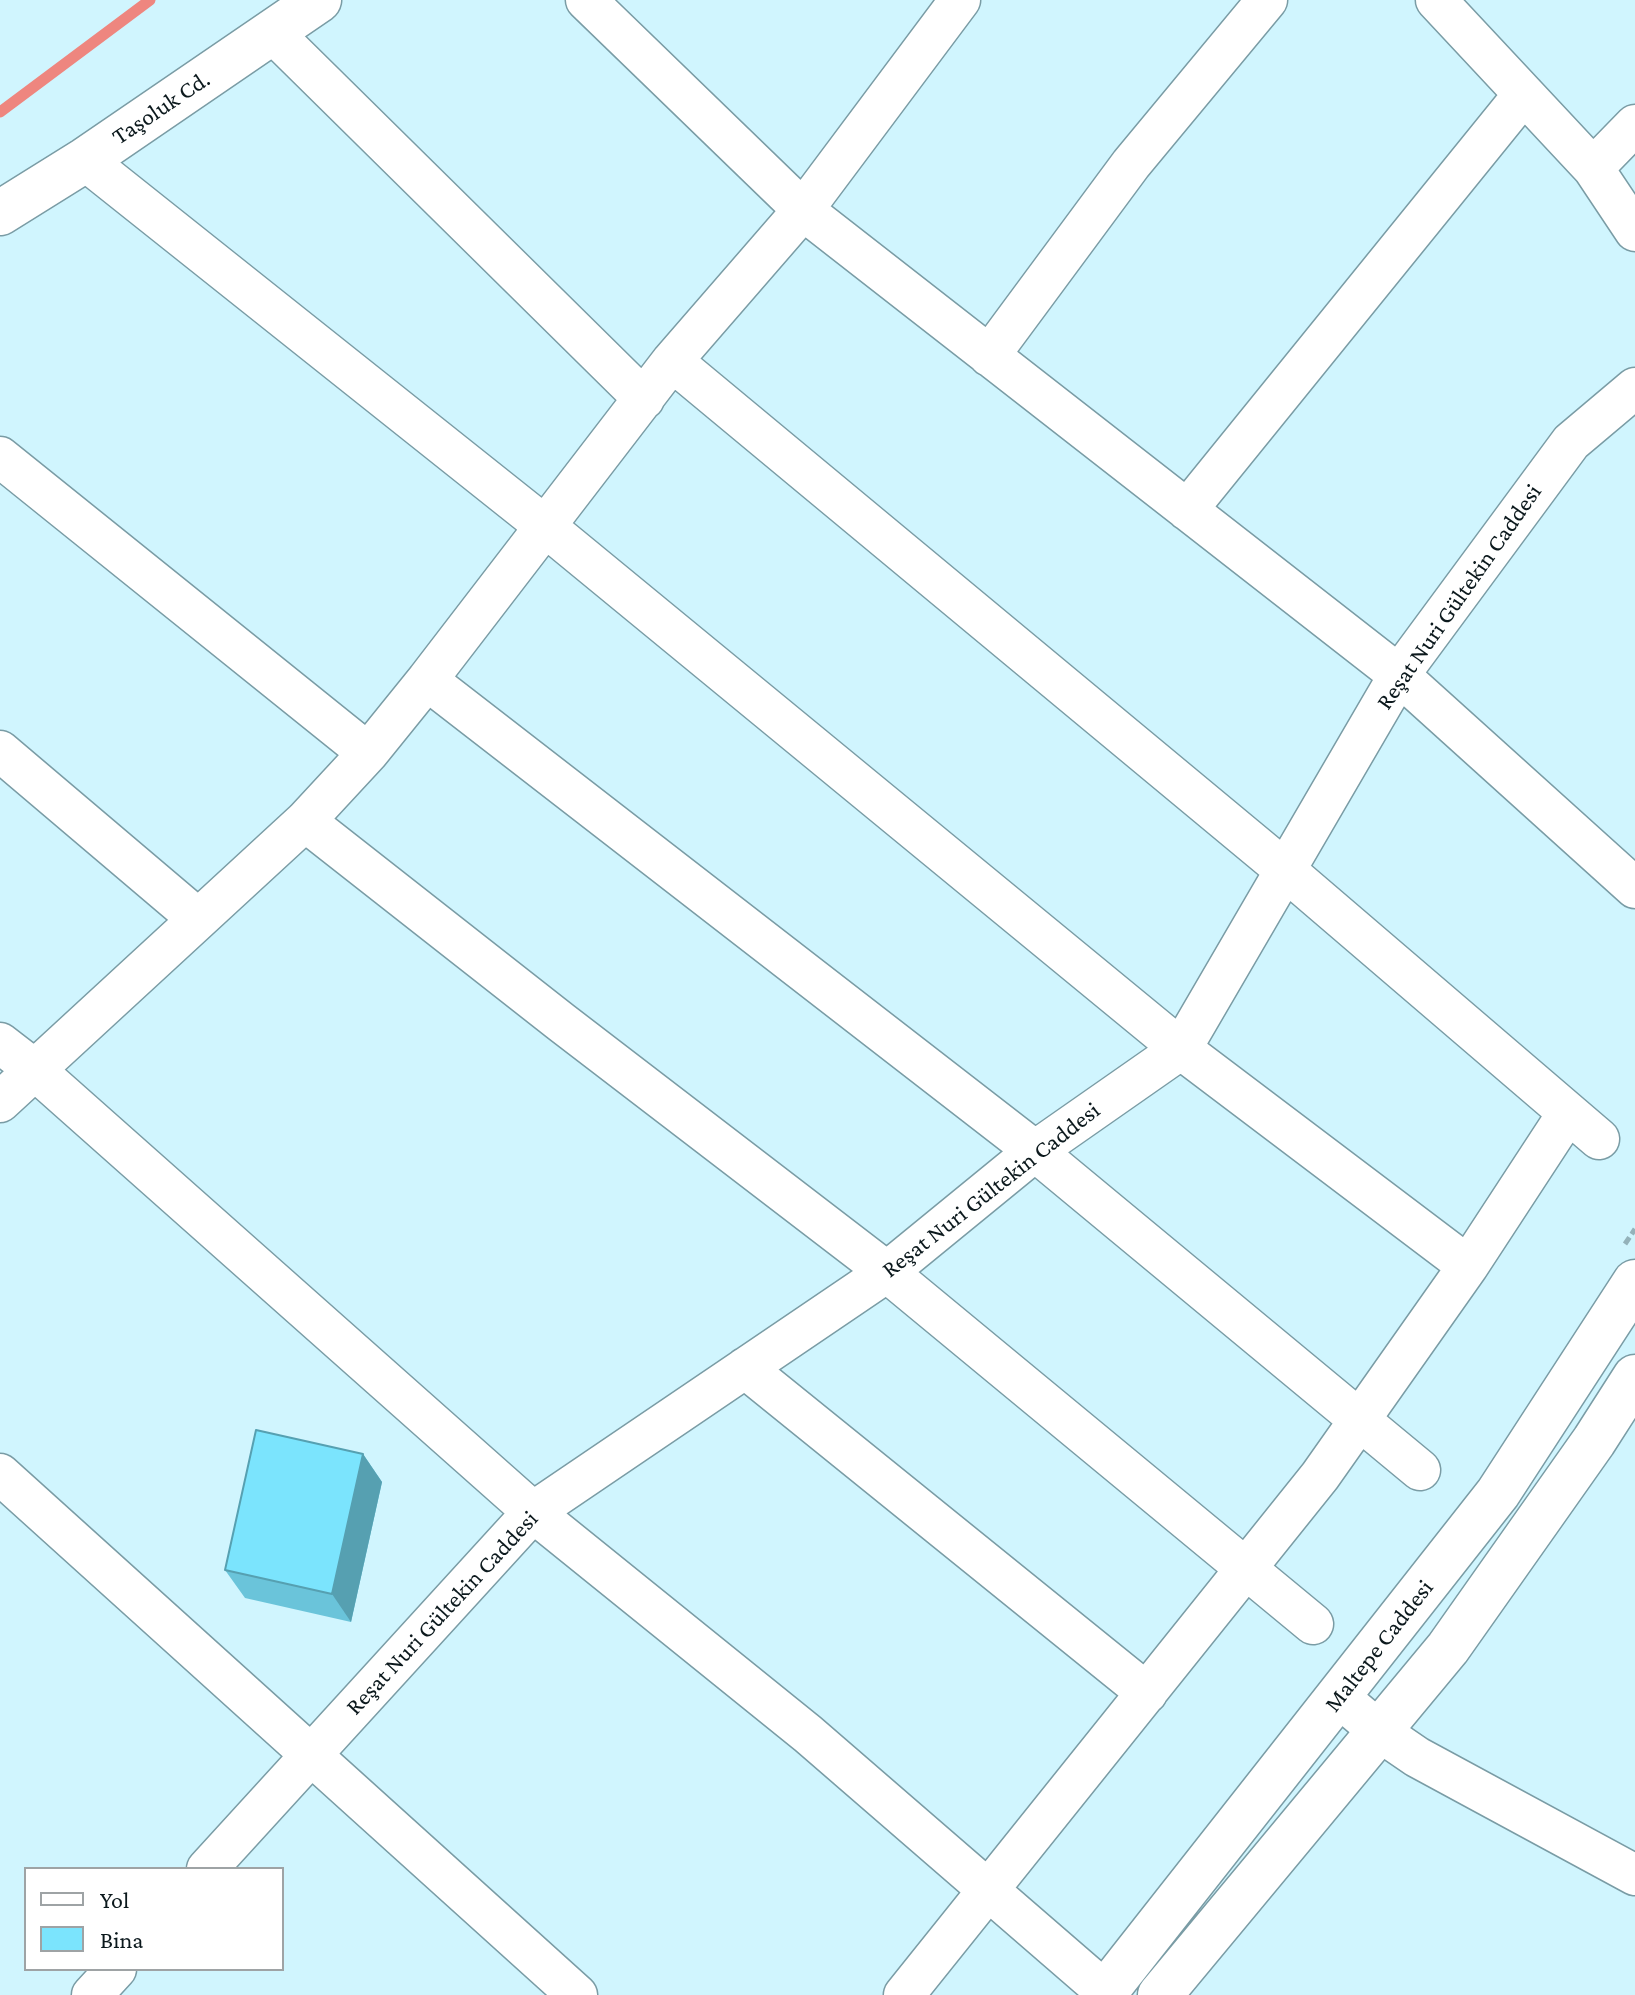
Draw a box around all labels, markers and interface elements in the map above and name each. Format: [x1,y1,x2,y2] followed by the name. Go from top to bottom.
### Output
[107,65,215,151] street label: Taşoluk Cd.
[1370,479,1548,715] street label: Reşat Nuri Gültekin Caddesi
[876,1096,1106,1284] street label: Reşat Nuri Gültekin Caddesi
[340,1505,544,1721] street label: Reşat Nuri Gültekin Caddesi
[1318,1574,1440,1718] street label: Maltepe Caddesi
[24,1867,284,1971] legend
[100,1886,129,1913] text: Yol
[100,1926,143,1953] text: Bina

